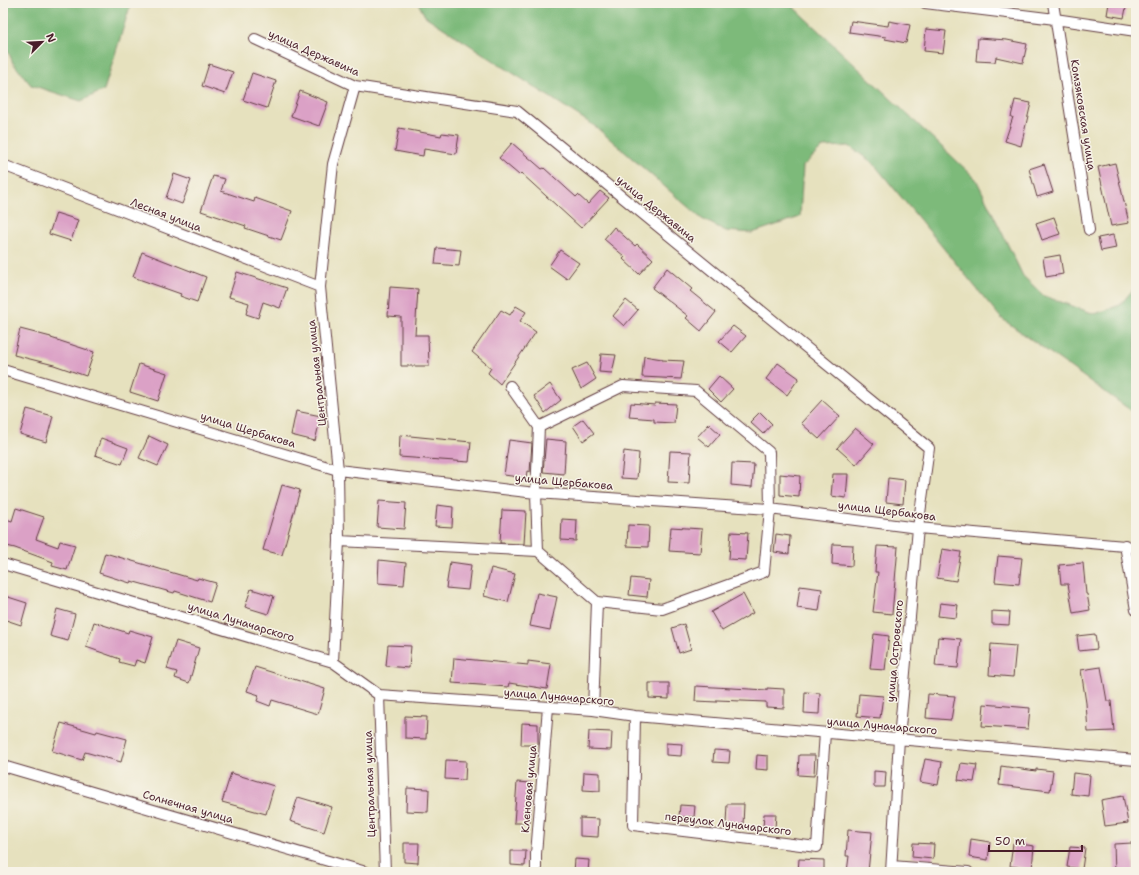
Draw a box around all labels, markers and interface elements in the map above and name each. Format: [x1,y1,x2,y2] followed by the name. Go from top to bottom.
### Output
[22,22,62,62] north arrow
[266,26,362,80] street label: улица Державина
[42,31,59,45] text: N
[1067,58,1099,172] street label: Комзяковская улица
[613,172,699,246] street label: улица Державина
[128,195,204,235] street label: Лесная улица
[304,319,330,427] street label: Центральная улица
[199,408,298,452] street label: улица Щербакова
[514,470,614,494] street label: улица Щербакова
[837,498,937,524] street label: улица Щербакова
[186,599,297,645] street label: улица Луначарского
[883,599,907,703] street label: улица Островского
[503,685,615,709] street label: улица Луначарского
[826,714,938,738] street label: улица Луначарского
[361,730,379,838] street label: Центральная улица
[518,744,540,834] street label: Кленовая улица
[141,787,235,827] street label: Солнечная улица
[664,809,792,839] street label: переулок Луначарского
[989,827,1082,853] scale bar
[995,833,1025,849] text: 50 m

